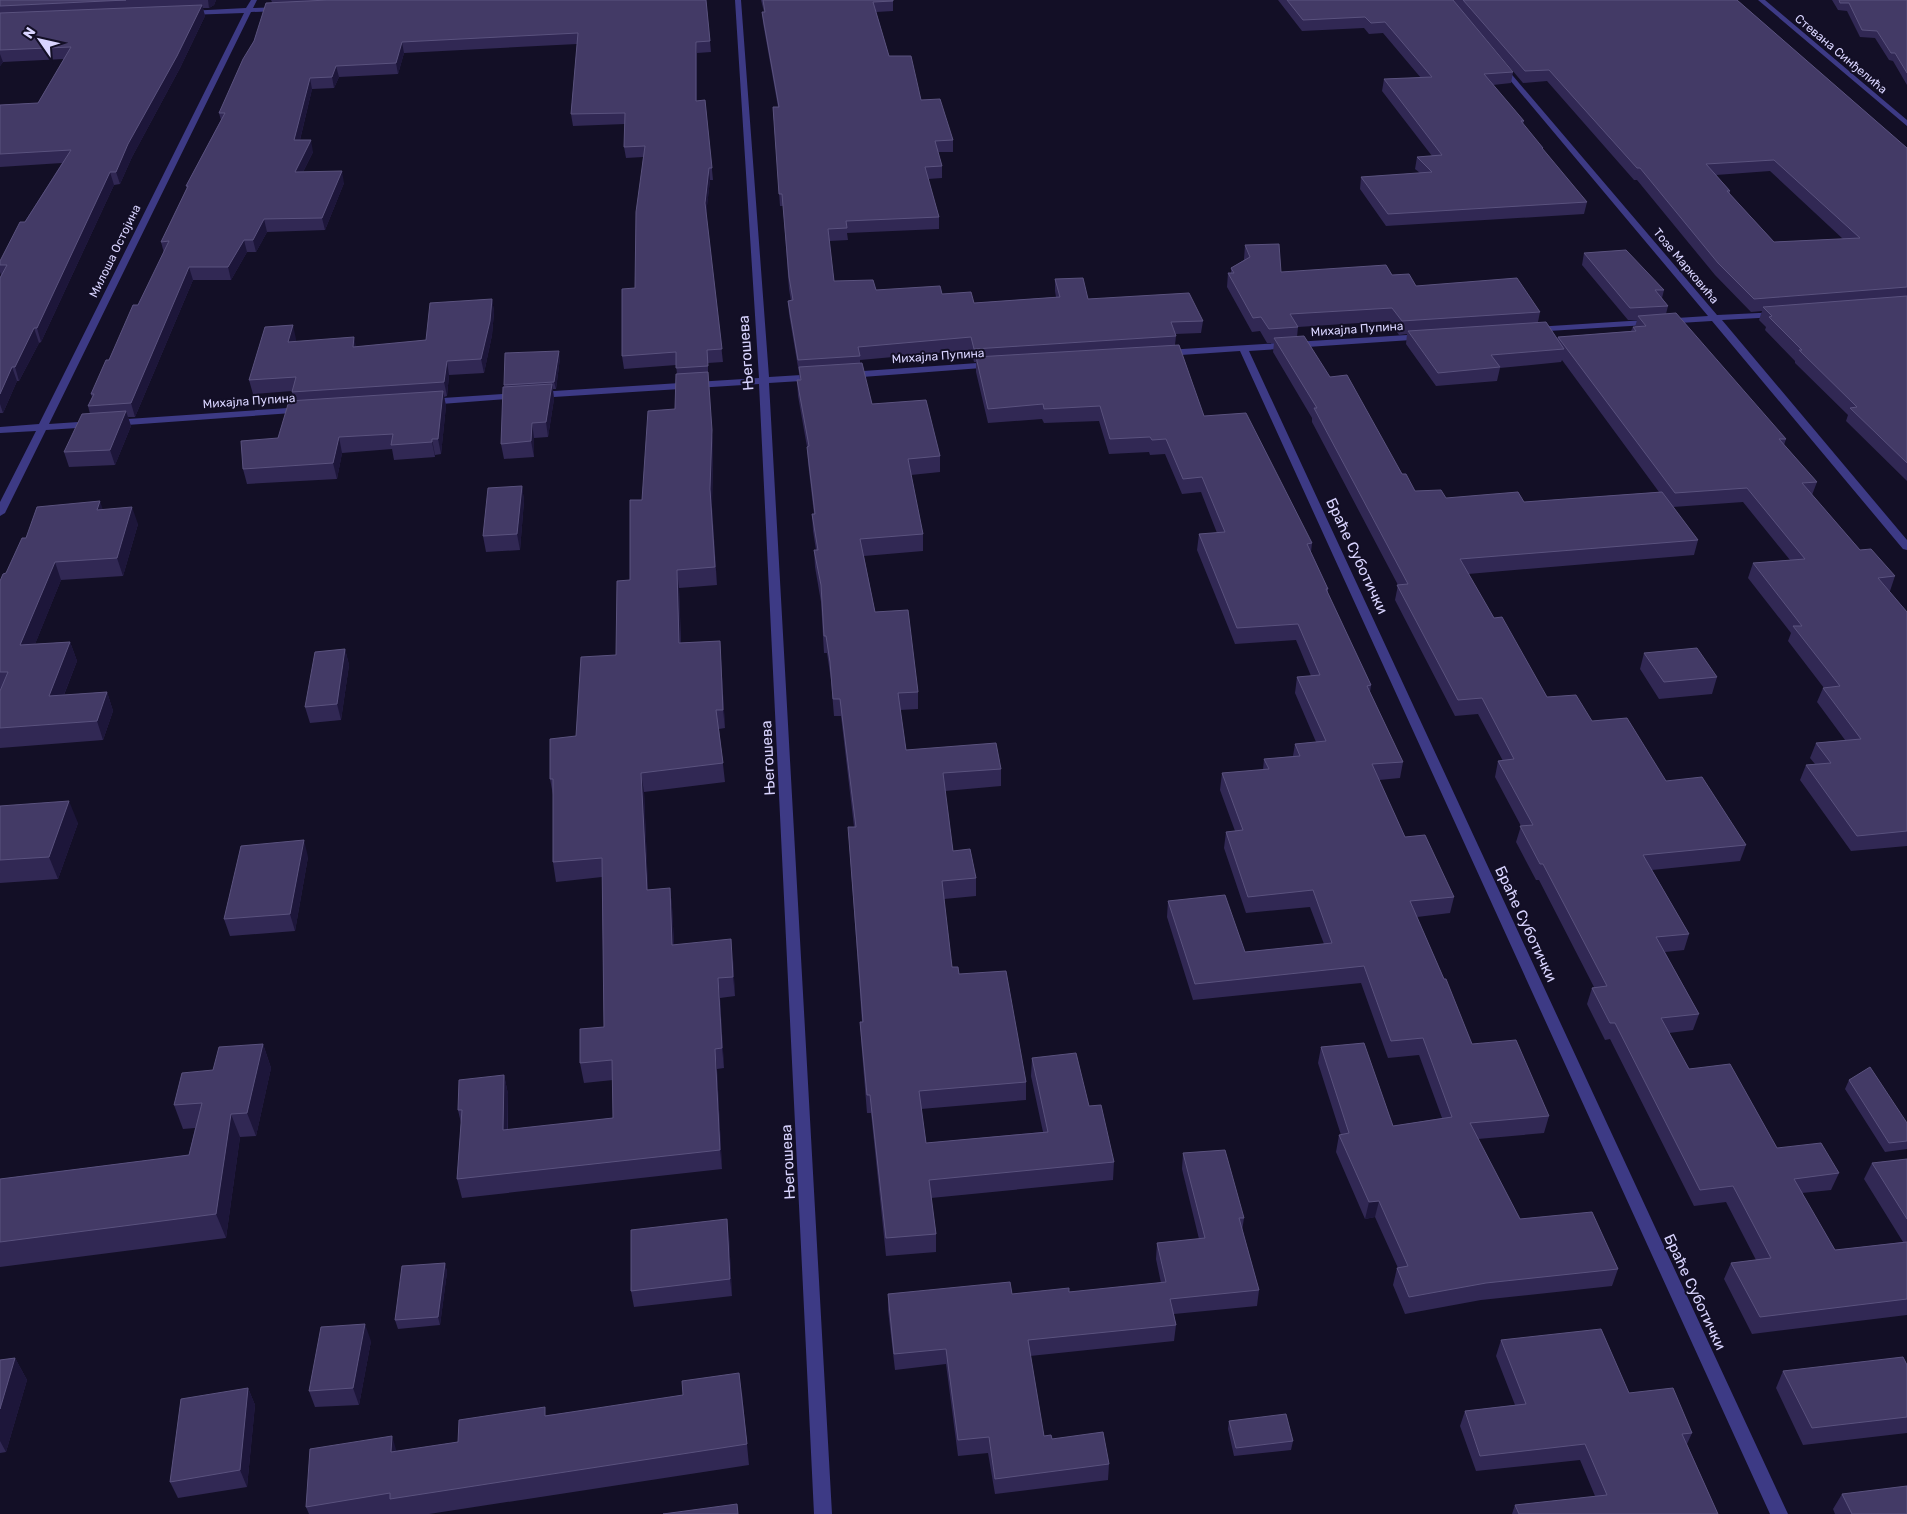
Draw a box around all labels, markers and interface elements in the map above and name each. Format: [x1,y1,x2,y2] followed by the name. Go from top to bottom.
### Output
[1792,11,1890,97] street label: Стевана Синђелића
[15,15,65,65] north arrow
[20,24,40,42] text: N
[86,202,144,300] street label: Милоша Остојина
[1650,225,1722,307] street label: Тозе Марковића
[734,315,758,391] street label: Његошева
[1310,319,1404,339] street label: Михајла Пупина
[891,346,985,366] street label: Михајла Пупина
[202,391,296,411] street label: Михајла Пупина
[1322,495,1392,617] street label: Браће Суботички
[757,720,779,796] street label: Његошева
[1491,863,1561,985] street label: Браће Суботички
[777,1124,799,1200] street label: Његошева
[1660,1231,1730,1353] street label: Браће Суботички

